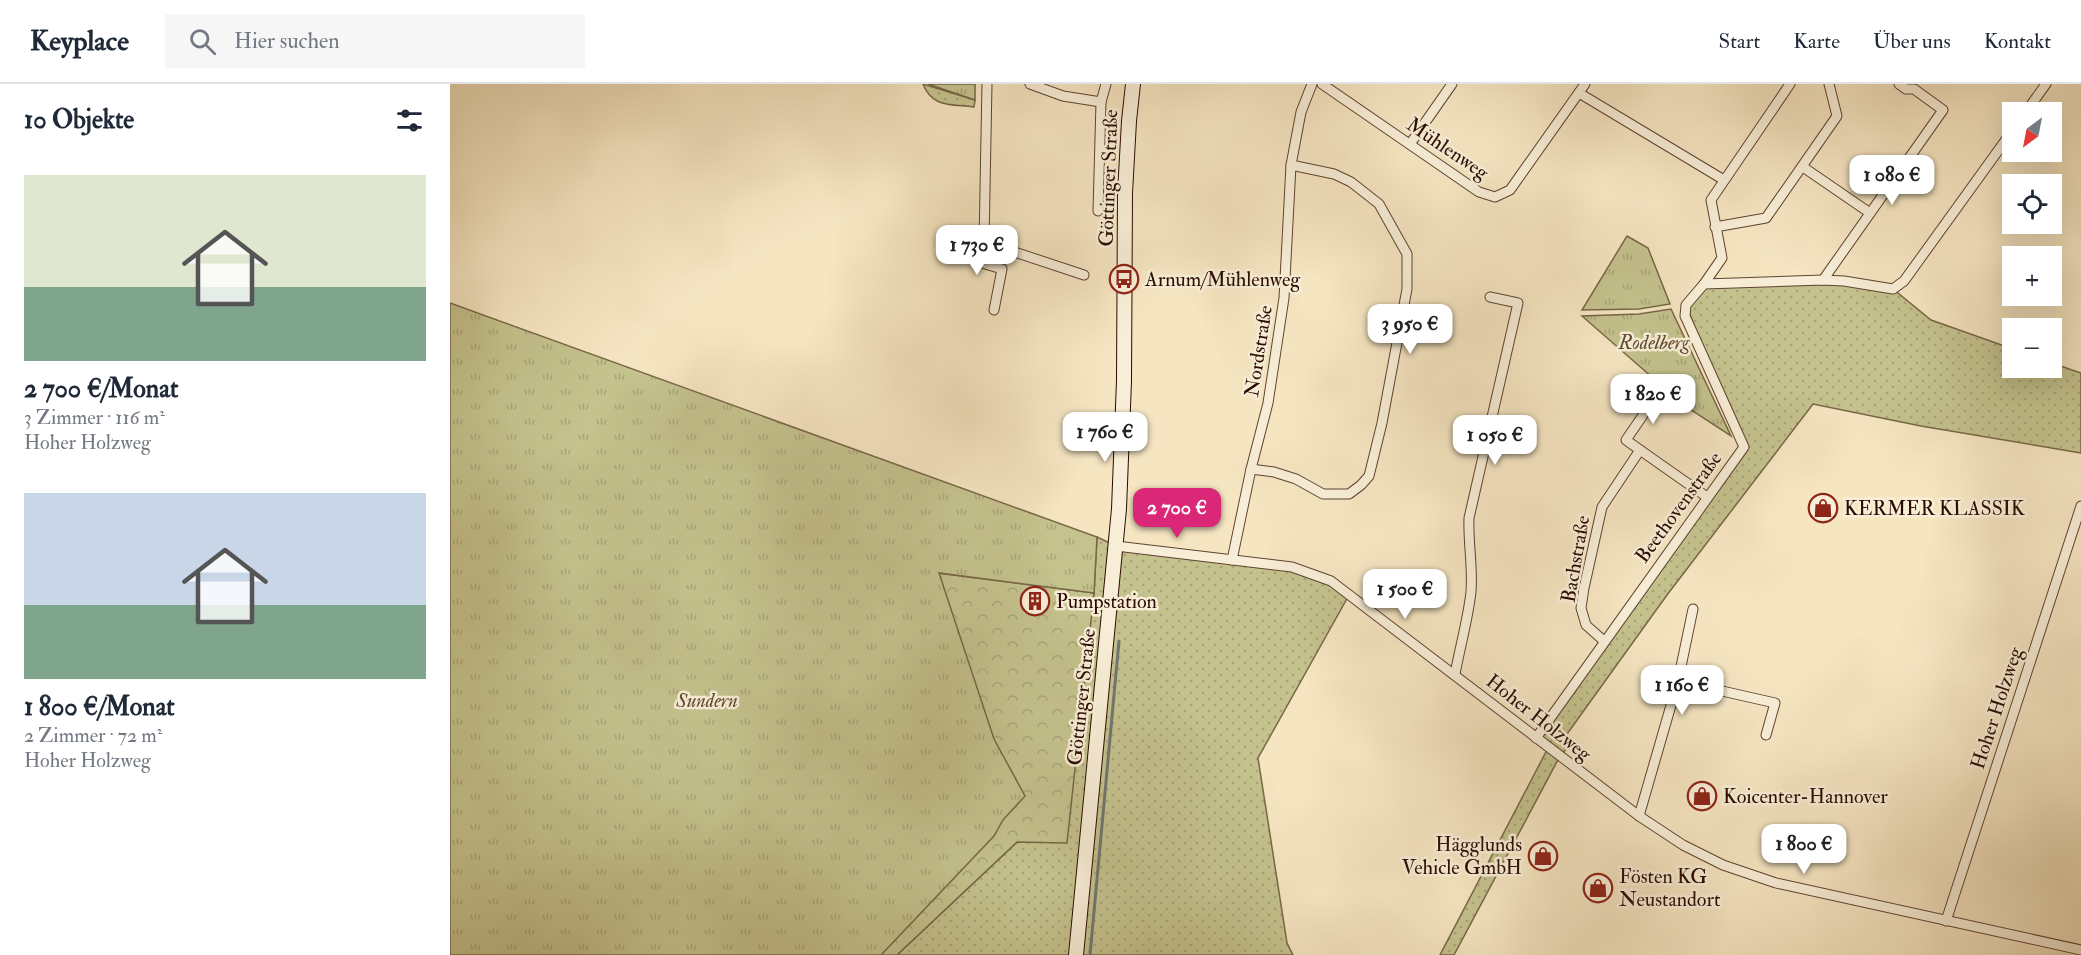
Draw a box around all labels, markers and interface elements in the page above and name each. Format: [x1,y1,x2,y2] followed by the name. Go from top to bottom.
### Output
[165,14,585,68] search box
[30,24,129,59] text: Keyplace
[186,25,219,58] icon: search
[234,27,340,55] text: Hier suchen
[1718,28,1760,55] text: Start
[1793,28,1840,55] text: Karte
[1873,28,1951,55] text: Über uns
[1984,28,2051,55] text: Kontakt
[2002,102,2062,162] north arrow
[2002,102,2062,378] map controls
[24,104,134,136] text: 10 Objekte
[393,104,426,137] icon: filters
[1094,109,1123,247] street label: Göttinger Straße
[1402,112,1495,186] street label: Mühlenweg
[1837,155,1947,206] pin: 1 080 €
[1863,162,1921,187] text: 1 080 €
[2002,174,2062,234] button: locate
[171,214,279,322] icon: home
[922,225,1032,276] pin: 1 730 €
[950,232,1004,257] text: 1 730 €
[2002,246,2062,306] button: +
[1108,263,1140,295] bus stop icon: Arnum/Mühlenweg
[1144,267,1301,292] place label: Arnum/Mühlenweg
[1239,303,1278,399] street label: Nordstraße
[1355,304,1465,355] pin: 3 950 €
[1382,311,1438,336] text: 3 950 €
[2002,318,2062,378] button: −
[1618,330,1691,355] park label: Rodelberg
[24,373,178,405] text: 2 700 €/Monat
[1598,374,1708,425] pin: 1 820 €
[1624,381,1682,406] text: 1 820 €
[24,405,165,430] text: 3 Zimmer · 116 m²
[1050,412,1160,463] pin: 1 760 €
[1440,415,1550,466] pin: 1 050 €
[1077,419,1133,444] text: 1 760 €
[1467,422,1523,447] text: 1 050 €
[24,430,151,455] text: Hoher Holzweg
[1630,447,1727,568] street label: Beethovenstraße
[1122,488,1232,539] pin: 2 700 €
[1807,492,1839,524] shop icon: KERMER KLASSIK
[1147,495,1207,520] text: 2 700 €
[1844,496,2026,521] place label: KERMER KLASSIK
[1556,514,1595,605] street label: Bachstraße
[171,532,279,640] icon: home
[1350,569,1460,620] pin: 1 500 €
[1377,576,1433,601] text: 1 500 €
[1019,585,1051,617] building icon: Pumpstation
[1056,589,1157,615] place label: Pumpstation
[1062,627,1101,767] street label: Göttinger Straße
[1965,643,2028,772] street label: Hoher Holzweg
[1627,665,1737,716] pin: 1 160 €
[1481,668,1597,767] street label: Hoher Holzweg
[1655,672,1709,697] text: 1 160 €
[675,688,738,713] park label: Sundern
[24,691,175,723] text: 1 800 €/Monat
[24,723,162,748] text: 2 Zimmer · 72 m²
[24,748,151,773] text: Hoher Holzweg
[1686,780,1718,812] shop icon: Koicenter-Hannover
[1723,784,1888,809] place label: Koicenter-Hannover
[1749,824,1859,875] pin: 1 800 €
[1775,831,1833,856] text: 1 800 €
[1402,832,1522,880] place label: Hägglunds Vehicle GmbH
[1527,840,1559,872] shop icon: Hägglunds Vehicle GmbH
[1619,864,1721,912] place label: Fösten KG Neustandort
[1582,872,1614,904] shop icon: Fösten KG Neustandort

